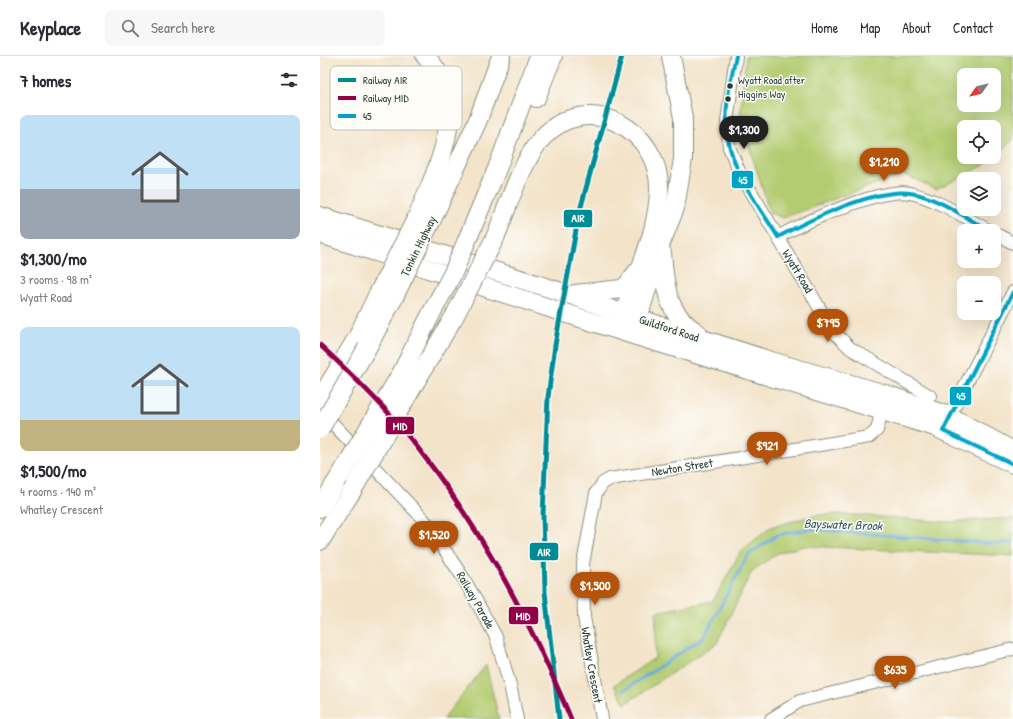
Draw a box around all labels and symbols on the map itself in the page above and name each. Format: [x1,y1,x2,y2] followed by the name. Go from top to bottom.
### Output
[330,66,462,130] legend
[957,68,1001,112] north arrow
[363,73,407,87] text: Railway AIR
[738,73,806,101] place label: Wyatt Road after Higgins Way
[725,81,735,91] marker: Wyatt Road after Higgins Way
[363,91,409,105] text: Railway MID
[723,94,733,104] unlabelled marker
[363,109,372,123] text: 45
[711,116,777,150] pin: $1,300
[851,148,917,182] pin: $1,210
[731,170,754,189] line badge: 45
[739,173,748,187] text: 45
[563,209,593,228] line badge: AIR
[572,211,584,225] text: AIR
[396,213,440,279] street label: Tonkin Highway
[778,246,818,296] street label: Wyatt Road
[804,309,852,343] pin: $795
[637,310,701,346] street label: Guildford Road
[949,386,972,406] line badge: 45
[957,389,966,403] text: 45
[385,416,415,435] line badge: MID
[393,419,408,433] text: MID
[743,432,791,466] pin: $921
[650,454,715,480] street label: Newton Street
[803,514,884,534] water label: Bayswater Brook
[401,521,467,555] pin: $1,520
[529,542,559,561] line badge: AIR
[538,545,550,559] text: AIR
[453,568,499,632] street label: Railway Parade
[562,572,628,606] pin: $1,500
[508,606,539,625] line badge: MID
[516,609,531,623] text: MID
[577,626,607,705] street label: Whatley Crescent
[871,656,919,690] pin: $635

